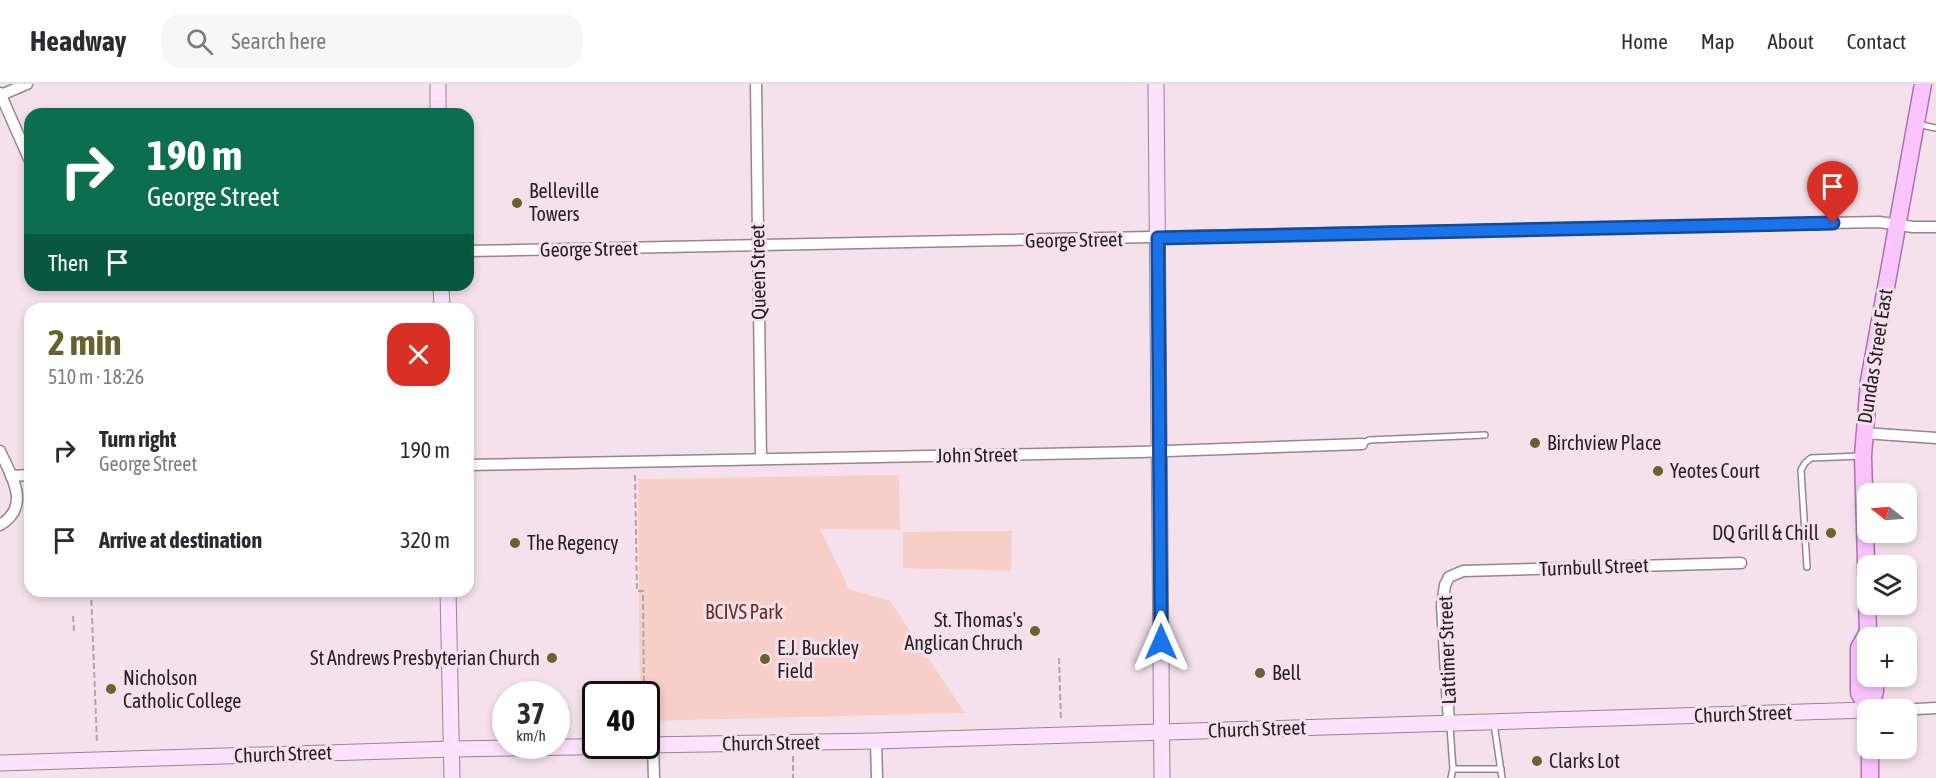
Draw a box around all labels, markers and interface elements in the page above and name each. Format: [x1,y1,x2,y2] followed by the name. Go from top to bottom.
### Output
[162,14,582,68] search box
[30,25,126,57] text: Headway
[183,25,216,58] icon: search
[231,28,326,54] text: Search here
[1621,29,1668,53] text: Home
[1701,29,1735,53] text: Map
[1768,29,1814,53] text: About
[1847,29,1906,53] text: Contact
[147,131,242,179] text: 190 m
[48,132,126,210] icon: right
[1807,161,1858,223] pin
[1816,170,1849,203] icon: arrive
[529,179,599,225] place label: Belleville Towers
[147,181,280,212] text: George Street
[510,196,524,210] marker: Belleville Towers
[745,224,770,320] street label: Queen Street
[1025,227,1124,252] street label: George Street
[540,236,639,261] street label: George Street
[101,246,134,279] icon: arrive
[48,250,89,276] text: Then
[1852,287,1897,425] street label: Dundas Street East
[48,321,122,363] text: 2 min
[387,323,450,386] button: close
[48,365,144,388] text: 510 m · 18:26
[99,426,176,452] text: Turn right
[1547,431,1661,454] place label: Birchview Place
[48,434,81,467] icon: right
[1528,436,1542,450] marker: Birchview Place
[400,437,450,463] text: 190 m
[936,442,1018,467] street label: John Street
[99,452,197,475] text: George Street
[1670,459,1760,482] place label: Yeotes Court
[1651,464,1665,478] marker: Yeotes Court
[1857,483,1917,543] north arrow
[1857,483,1917,759] map controls
[1712,521,1820,544] place label: DQ Grill & Chill
[48,524,81,557] icon: arrive
[1824,526,1838,540] marker: DQ Grill & Chill
[99,527,262,553] text: Arrive at destination
[400,527,450,553] text: 320 m
[527,531,619,554] place label: The Regency
[508,536,522,550] marker: The Regency
[1539,553,1649,580] street label: Turnbull Street
[1857,555,1917,615] button: layers
[1433,595,1460,705] street label: Lattimer Street
[705,600,783,623] park label: BCIVS Park
[905,608,1023,654] place label: St. Thomas's Anglican Chruch
[1129,610,1193,674] position arrow
[1028,624,1042,638] marker: St. Thomas's Anglican Chruch
[1857,627,1917,687] button: +
[777,636,859,682] place label: E.J. Buckley Field
[310,646,540,669] place label: St Andrews Presbyterian Church
[545,651,559,665] marker: St Andrews Presbyterian Church
[758,652,772,666] marker: E.J. Buckley Field
[1272,661,1302,684] place label: Bell
[123,666,241,712] place label: Nicholson Catholic College
[1253,666,1267,680] marker: Bell
[582,681,660,759] speed limit sign: 40
[104,682,118,696] marker: Nicholson Catholic College
[517,696,545,730] text: 37
[1857,699,1917,759] button: −
[1694,700,1793,727] street label: Church Street
[1208,715,1307,742] street label: Church Street
[516,727,546,744] text: km/h
[722,730,820,755] street label: Church Street
[234,740,333,767] street label: Church Street
[1549,749,1620,772] place label: Clarks Lot
[1530,754,1544,768] marker: Clarks Lot

